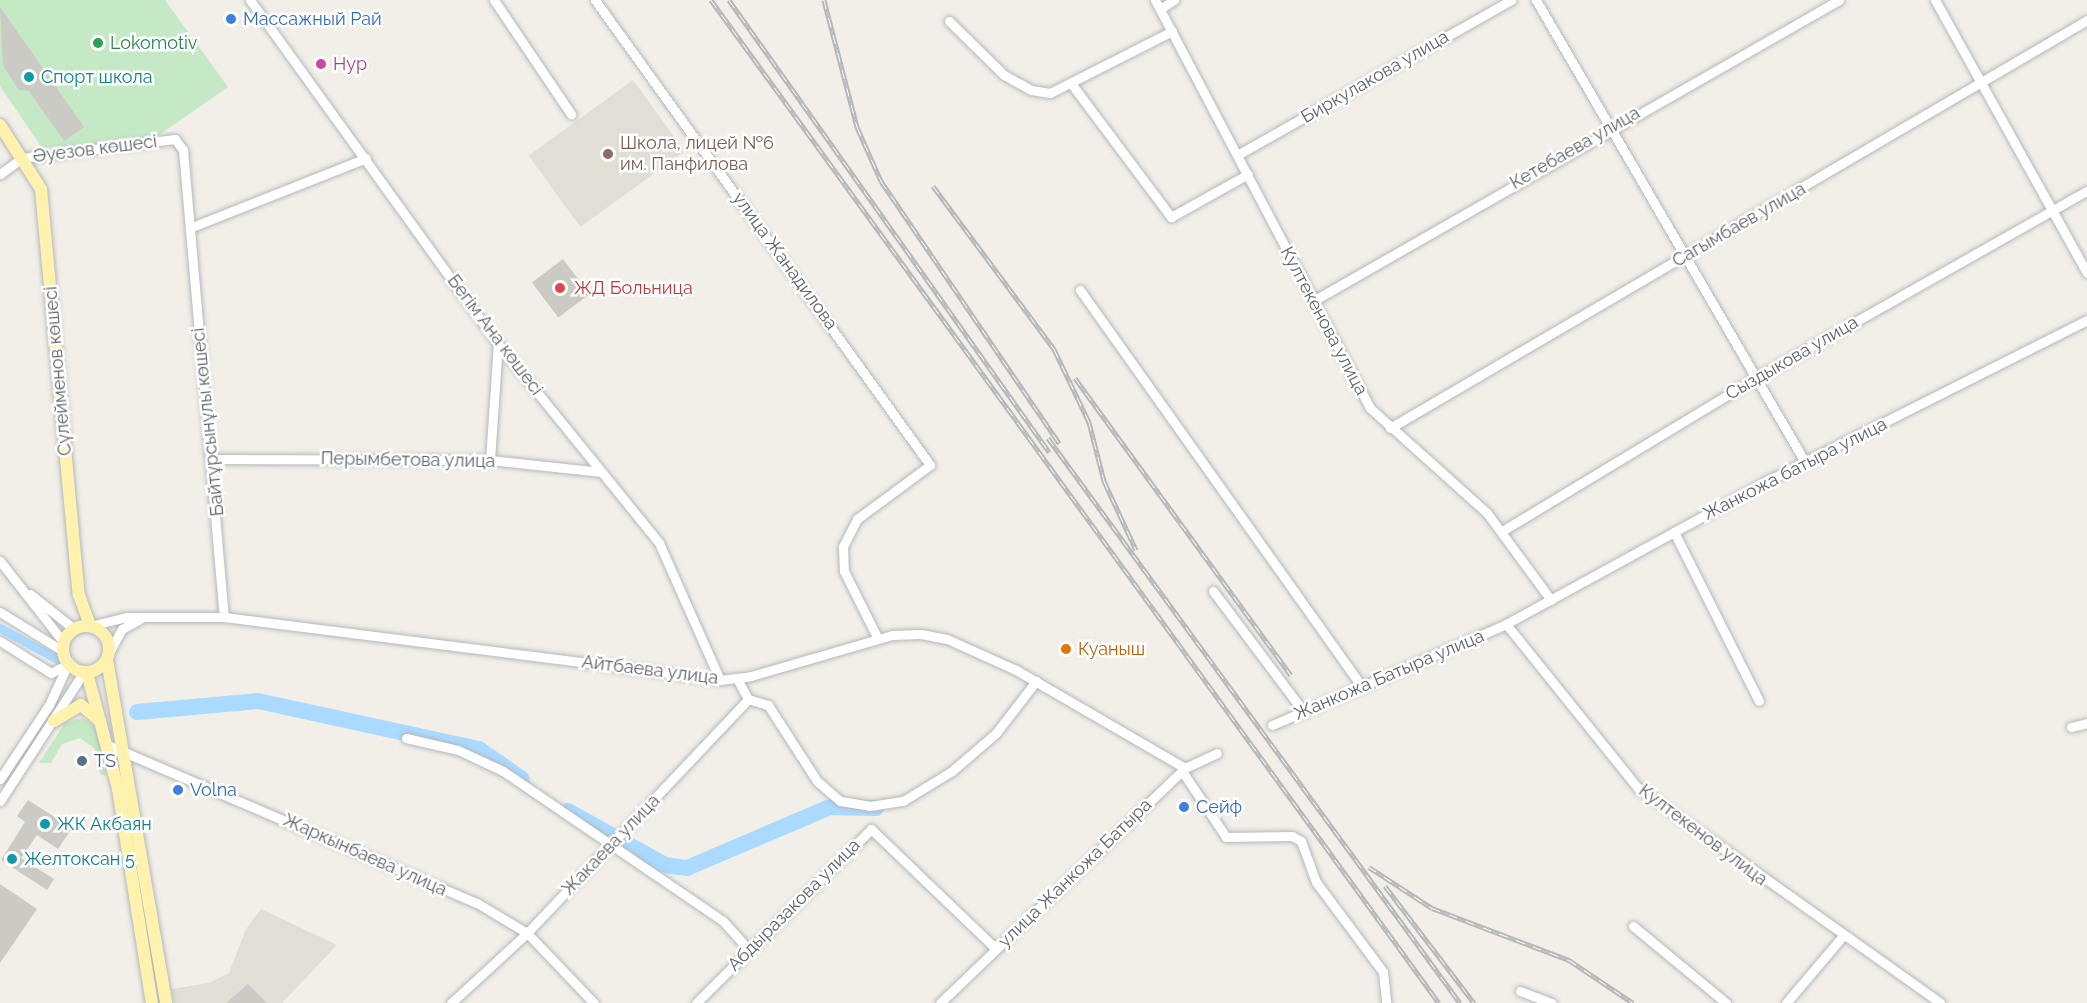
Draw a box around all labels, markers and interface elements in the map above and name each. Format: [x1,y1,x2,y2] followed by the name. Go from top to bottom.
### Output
[243,8,382,30] place label: Массажный Рай
[224,12,238,26] marker: Массажный Рай
[1297,26,1453,128] street label: Биркулакова улица
[110,32,197,54] place label: Lokomotiv
[91,36,105,50] marker: Lokomotiv
[333,53,367,75] place label: Нур
[314,57,328,71] marker: Нур
[41,66,153,88] place label: Спорт школа
[22,70,36,84] marker: Спорт школа
[1506,102,1644,194] street label: Кетебаева улица
[32,131,158,167] street label: Әуезов көшесі
[620,133,774,176] place label: Школа, лицей №6 им. Панфилова
[601,147,615,161] marker: Школа, лицей №6 им. Панфилова
[1668,178,1810,272] street label: Сагымбаев улица
[728,188,842,334] street label: улица Жанадилова
[1276,243,1372,399] street label: Култекенова улица
[442,270,548,400] street label: Бегім Ана көшесі
[574,277,693,299] place label: ЖД Больница
[551,279,569,297] marker: ЖД Больница
[40,285,76,457] street label: Сүлейменов көшесі
[1722,311,1862,405] street label: Сыздыкова улица
[187,327,229,517] street label: Байтұрсынұлы көшесі
[1699,413,1891,525] street label: Жанкожа батыра улица
[320,448,496,472] street label: Перымбетова улица
[1291,625,1487,725] street label: Жанкожа Батыра улица
[1078,638,1145,660] place label: Куаныш
[1059,642,1073,656] marker: Куаныш
[580,651,720,689] street label: Айтбаева улица
[94,750,116,772] place label: TS
[75,754,89,768] marker: TS
[190,779,237,801] place label: Volna
[1634,780,1772,890] street label: Култекенов улица
[171,783,185,797] marker: Volna
[557,790,665,900] street label: Жакаева улица
[994,794,1156,952] street label: улица Жанкожа Батыра
[1196,796,1242,818] place label: Сейф
[1177,800,1191,814] marker: Сейф
[280,809,450,901] street label: Жаркынбаева улица
[57,813,153,835] place label: ЖК Акбаян
[38,817,52,831] marker: ЖК Акбаян
[723,834,865,976] street label: Абдыразакова улица
[24,848,135,870] place label: Желтоксан 5
[5,852,19,866] marker: Желтоксан 5

